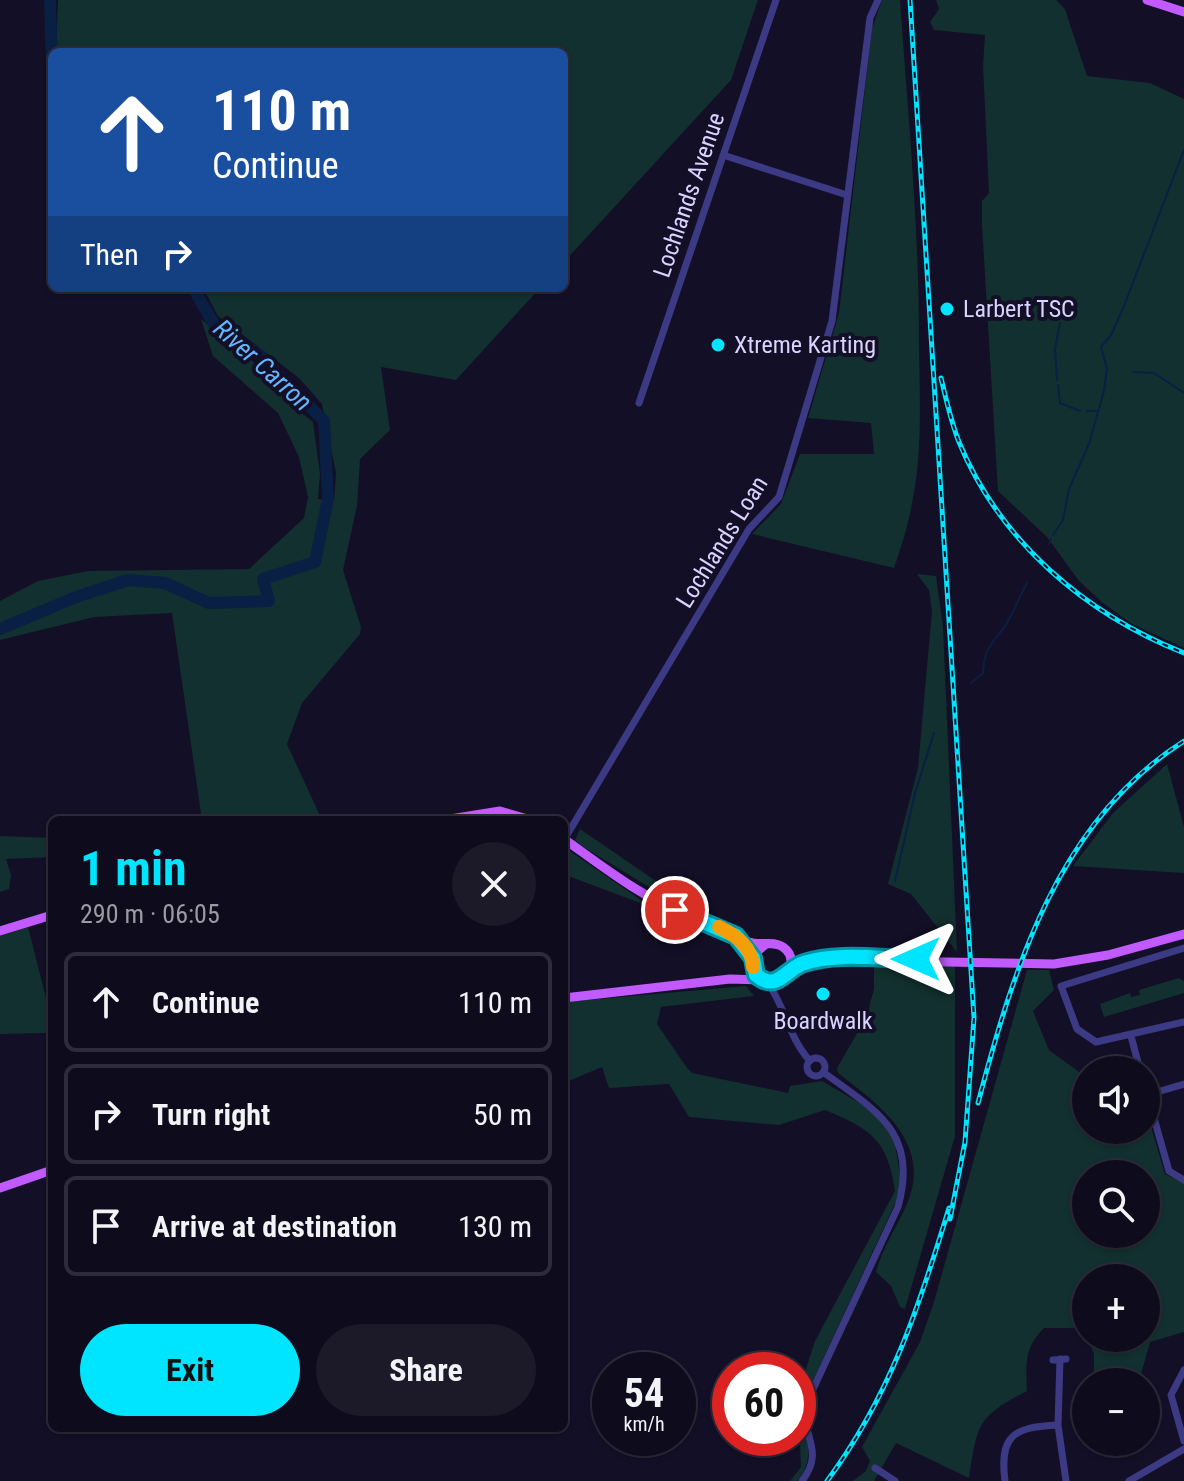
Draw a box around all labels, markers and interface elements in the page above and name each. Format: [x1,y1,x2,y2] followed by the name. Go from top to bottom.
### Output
[212,78,351,144] text: 110 m
[80,80,184,184] icon: ahead
[648,109,730,281] street label: Lochlands Avenue
[212,145,339,187] text: Continue
[155,232,199,276] icon: right
[80,237,139,272] text: Then
[963,295,1075,323] place label: Larbert TSC
[938,300,956,318] marker: Larbert TSC
[208,313,318,417] water label: River Carron
[734,331,876,359] place label: Xtreme Karting
[709,336,727,354] marker: Xtreme Karting
[670,471,774,613] street label: Lochlands Loan
[80,840,187,897] text: 1 min
[452,842,536,926] button: close
[641,876,709,944] pin
[653,888,697,932] icon: arrive
[80,899,220,929] text: 290 m · 06:05
[874,917,958,1001] position arrow
[84,980,128,1024] icon: ahead
[152,985,259,1020] text: Continue
[458,985,532,1020] text: 110 m
[814,985,832,1003] marker: Boardwalk
[773,1007,873,1035] place label: Boardwalk
[1072,1056,1160,1456] map controls
[1072,1056,1160,1144] button: sound
[84,1092,128,1136] icon: right
[152,1097,270,1132] text: Turn right
[473,1097,532,1132] text: 50 m
[1072,1160,1160,1248] button: search
[84,1204,128,1248] icon: arrive
[152,1209,397,1244] text: Arrive at destination
[458,1209,532,1244] text: 130 m
[1072,1264,1160,1352] button: +
[80,1324,300,1416] button: Exit
[316,1324,536,1416] button: Share
[712,1352,816,1456] speed limit sign: 60
[1072,1368,1160,1456] button: −
[624,1370,664,1417] text: 54
[623,1412,665,1436] text: km/h

